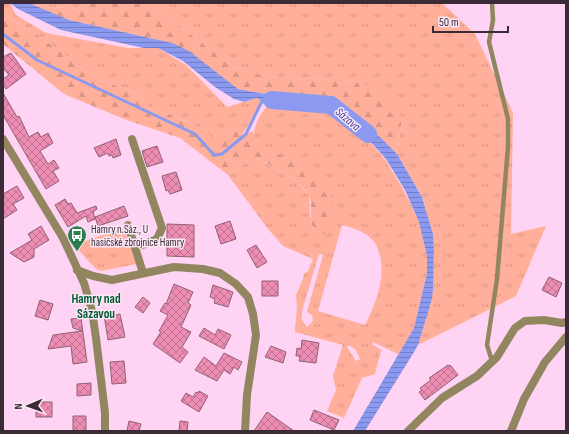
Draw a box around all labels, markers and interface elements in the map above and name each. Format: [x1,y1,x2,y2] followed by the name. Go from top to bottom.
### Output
[433,8,508,34] scale bar
[439,15,459,30] text: 50 m
[332,105,363,134] water label: Sázava
[91,223,185,249] place label: Hamry n.Sáz., U hasičské zbrojnice Hamry
[66,224,88,252] bus stop icon: Hamry n.Sáz., U hasičské zbrojnice Hamry
[71,291,121,322] district label: Hamry nad Sázavou
[8,386,48,426] north arrow
[12,403,25,409] text: N

